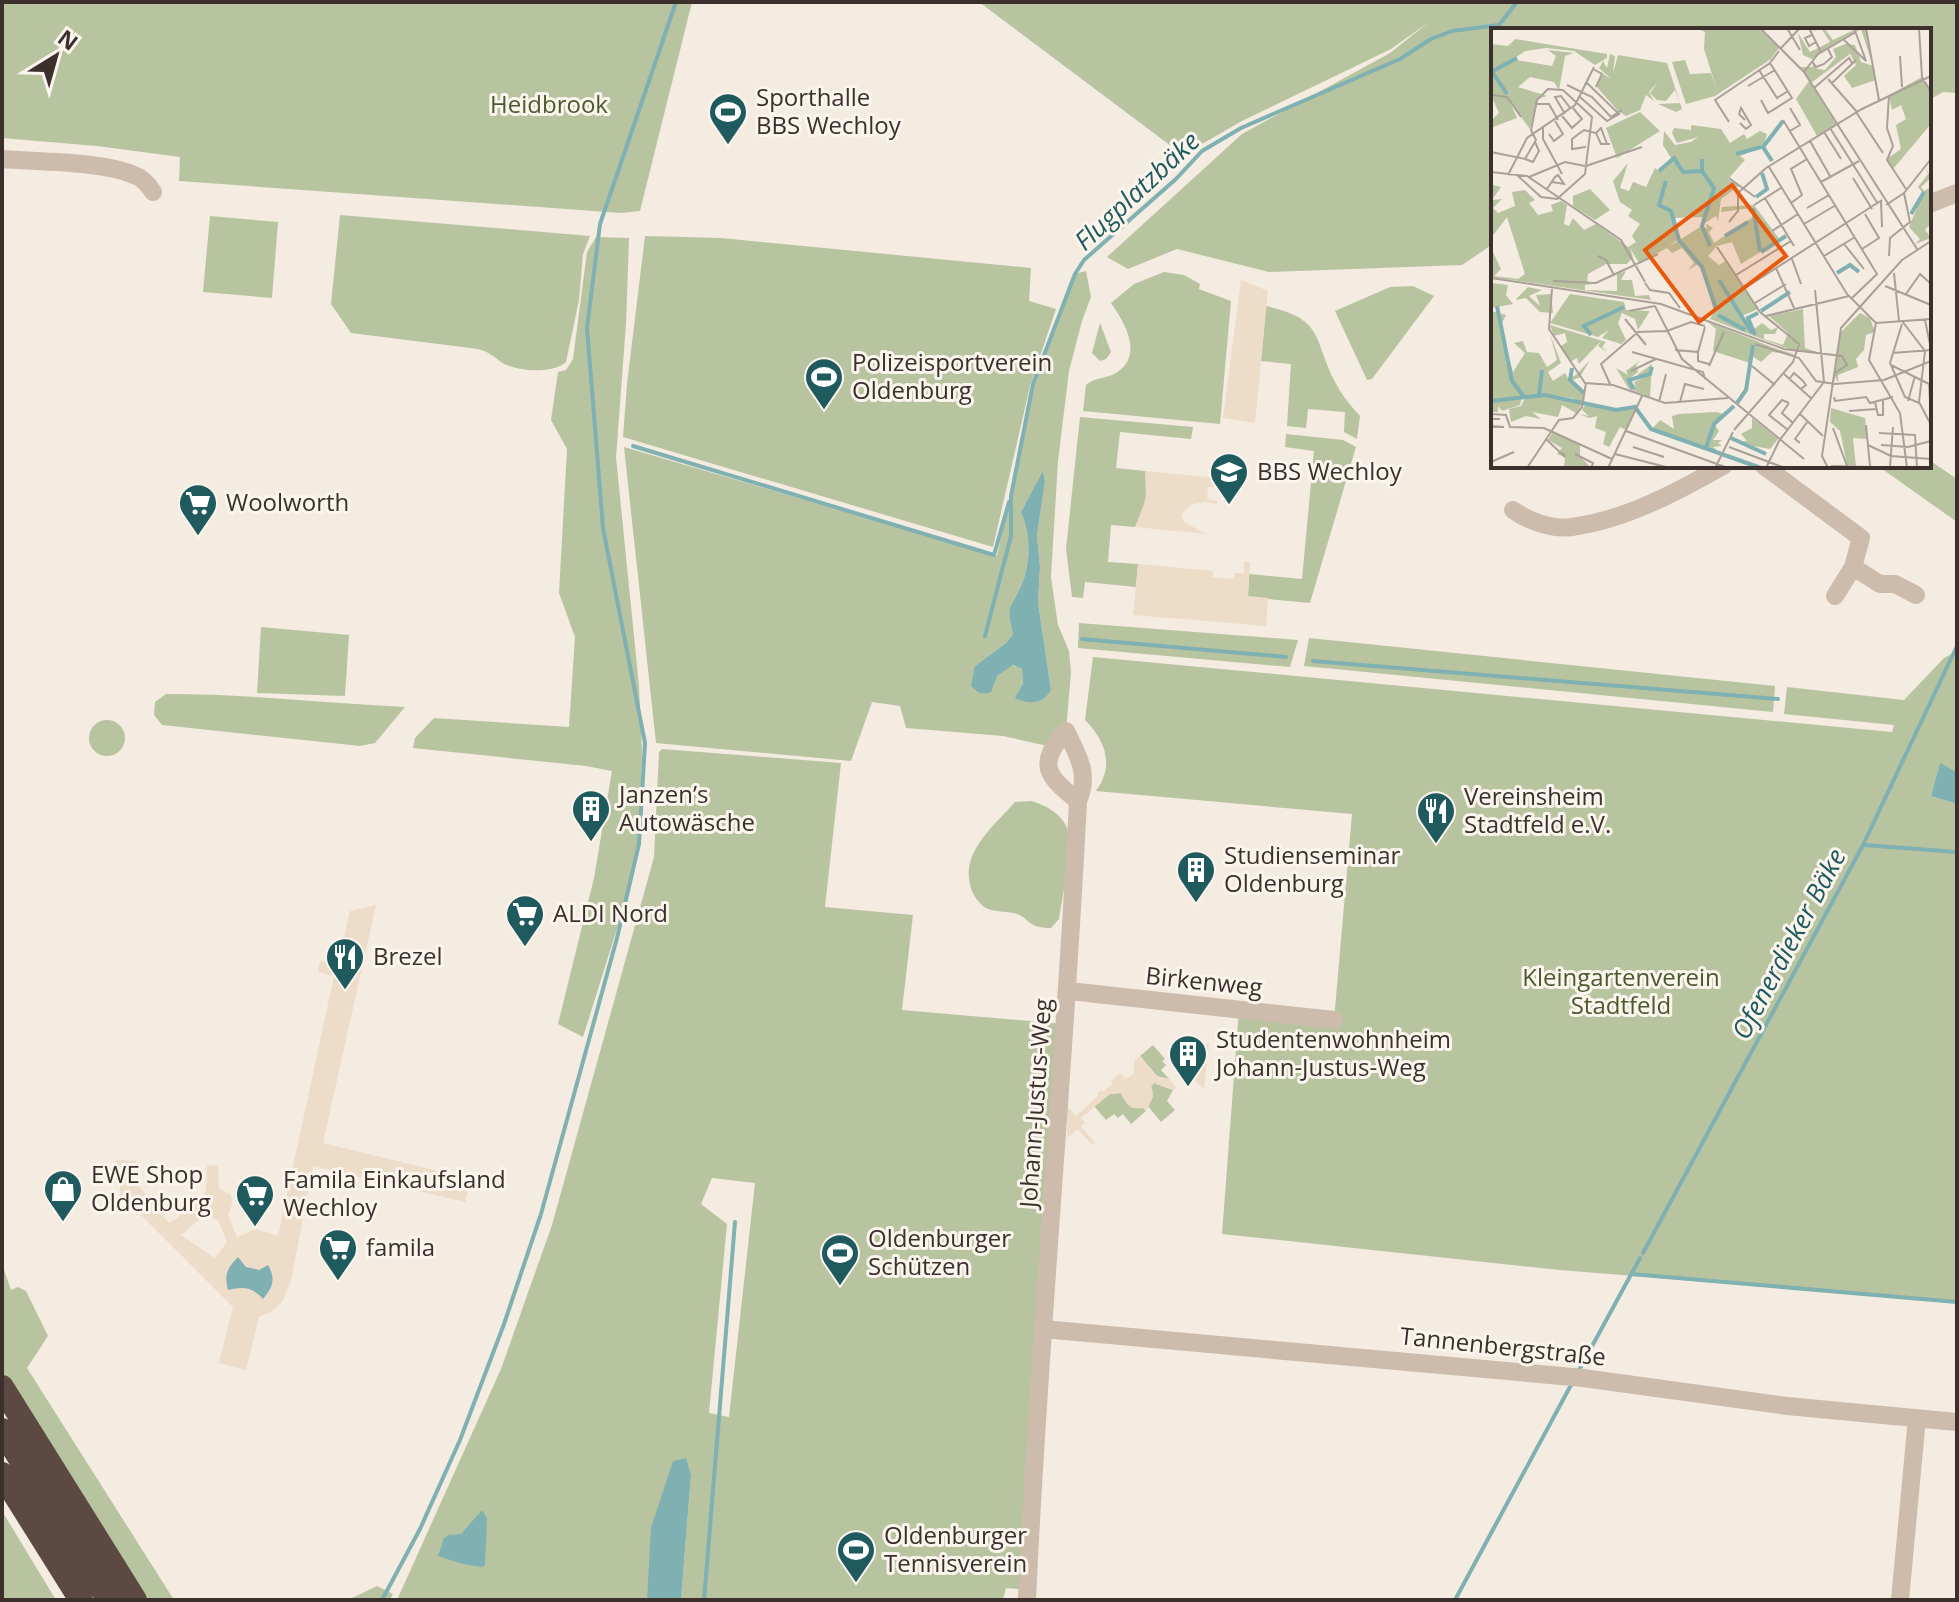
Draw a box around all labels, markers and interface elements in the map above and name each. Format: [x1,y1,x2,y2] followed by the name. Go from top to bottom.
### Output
[16,16,96,96] north arrow
[52,22,85,57] text: N
[1491,28,1931,468] inset map
[756,80,902,141] place label: Sporthalle BBS Wechloy
[490,87,608,120] park label: Heidbrook
[707,91,749,146] sports icon: Sporthalle BBS Wechloy
[1066,123,1207,258] water label: Flugplatzbäke
[852,345,1052,406] place label: Polizeisportverein Oldenburg
[803,356,845,411] sports icon: Polizeisportverein Oldenburg
[1208,451,1250,506] school or university icon: BBS Wechloy
[1257,454,1403,487] place label: BBS Wechloy
[177,482,219,537] supermarket icon: Woolworth
[226,485,349,518] place label: Woolworth
[617,777,755,838] place label: Janzen’s Autowäsche
[1464,779,1611,840] place label: Vereinsheim Stadtfeld e.V.
[570,788,612,843] building icon: Janzen’s Autowäsche
[1415,790,1457,845] restaurant icon: Vereinsheim Stadtfeld e.V.
[1224,838,1401,899] place label: Studienseminar Oldenburg
[1723,842,1854,1045] water label: Ofenerdieker Bäke
[1175,849,1217,904] building icon: Studienseminar Oldenburg
[504,893,546,948] supermarket icon: ALDI Nord
[553,896,668,929] place label: ALDI Nord
[324,936,366,991] restaurant icon: Brezel
[373,939,443,972] place label: Brezel
[1144,958,1264,1003] street label: Birkenweg
[1522,960,1720,1021] park label: Kleingartenverein Stadtfeld
[1011,997,1058,1211] street label: Johann-Justus-Weg
[1214,1022,1451,1083] place label: Studentenwohnheim Johann-Justus-Weg
[1167,1033,1209,1088] building icon: Studentenwohnheim Johann-Justus-Weg
[91,1157,211,1218] place label: EWE Shop Oldenburg
[283,1162,506,1223] place label: Famila Einkaufsland Wechloy
[42,1168,84,1223] shop icon: EWE Shop Oldenburg
[234,1173,276,1228] supermarket icon: Famila Einkaufsland Wechloy
[868,1221,1011,1282] place label: Oldenburger Schützen
[317,1227,359,1282] supermarket icon: famila
[366,1230,435,1263] place label: famila
[819,1232,861,1287] sports icon: Oldenburger Schützen
[1399,1318,1608,1373] street label: Tannenbergstraße
[884,1518,1027,1579] place label: Oldenburger Tennisverein
[835,1529,877,1584] sports icon: Oldenburger Tennisverein

